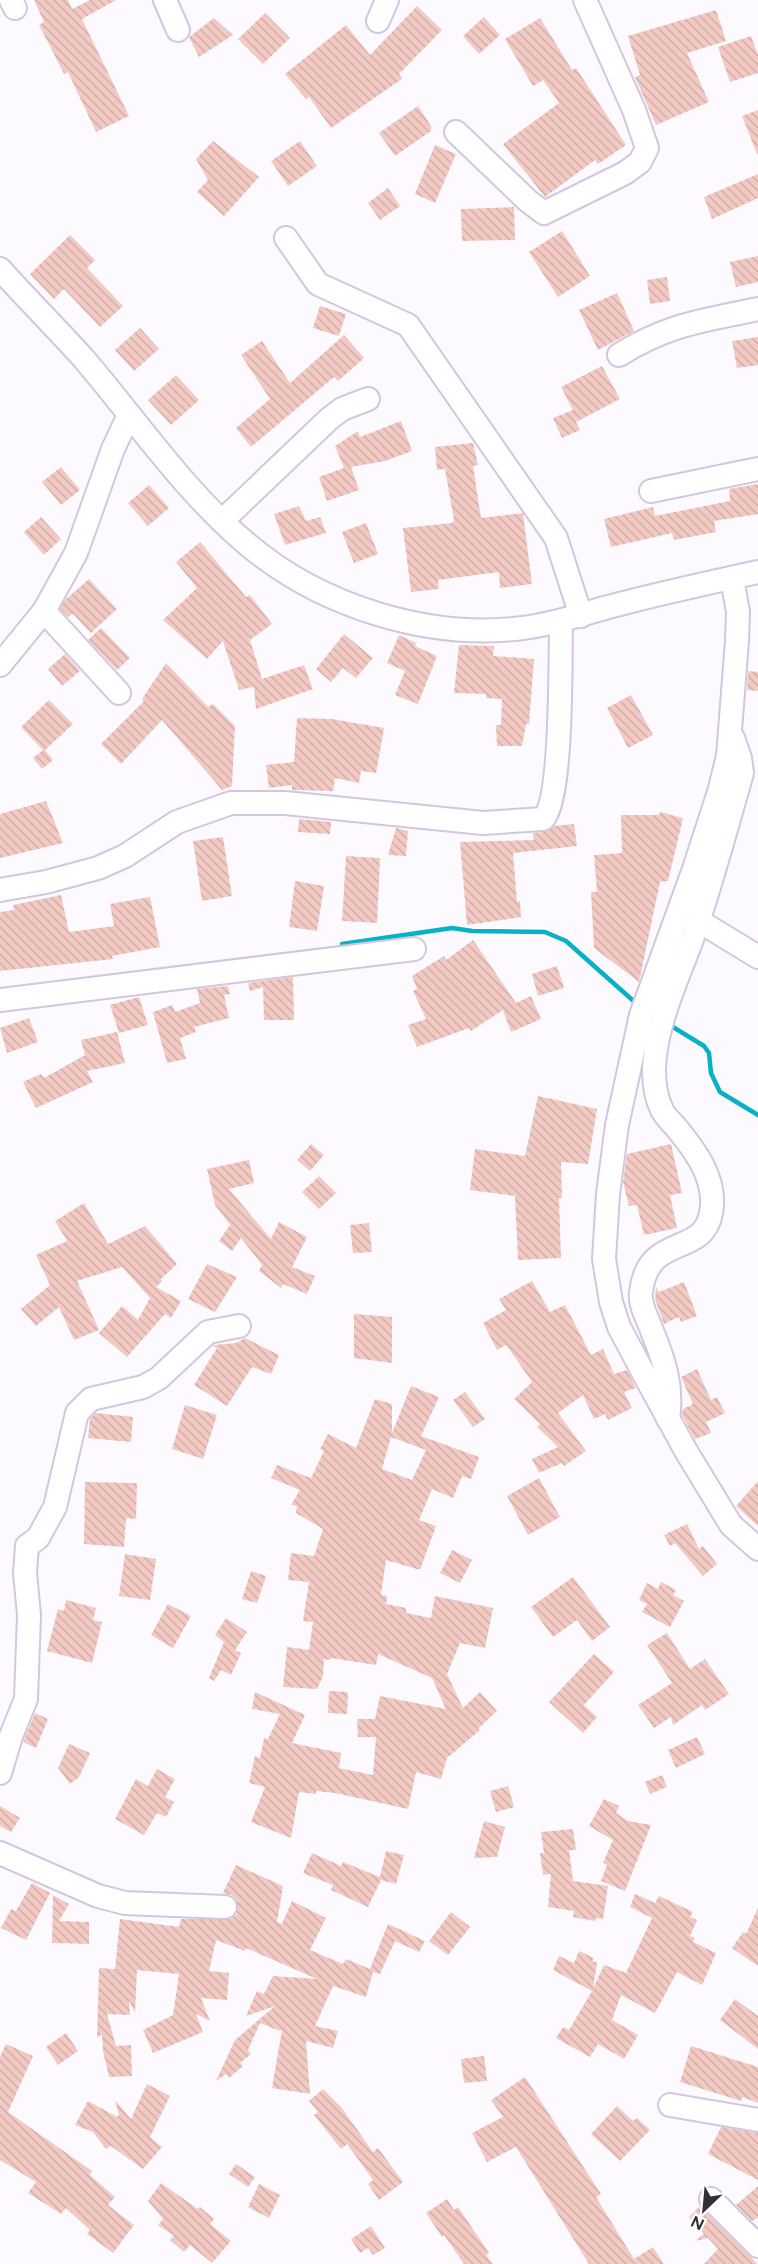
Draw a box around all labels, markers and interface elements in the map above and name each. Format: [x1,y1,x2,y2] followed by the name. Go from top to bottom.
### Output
[674,2180,734,2240] north arrow
[688,2212,707,2234] text: N

